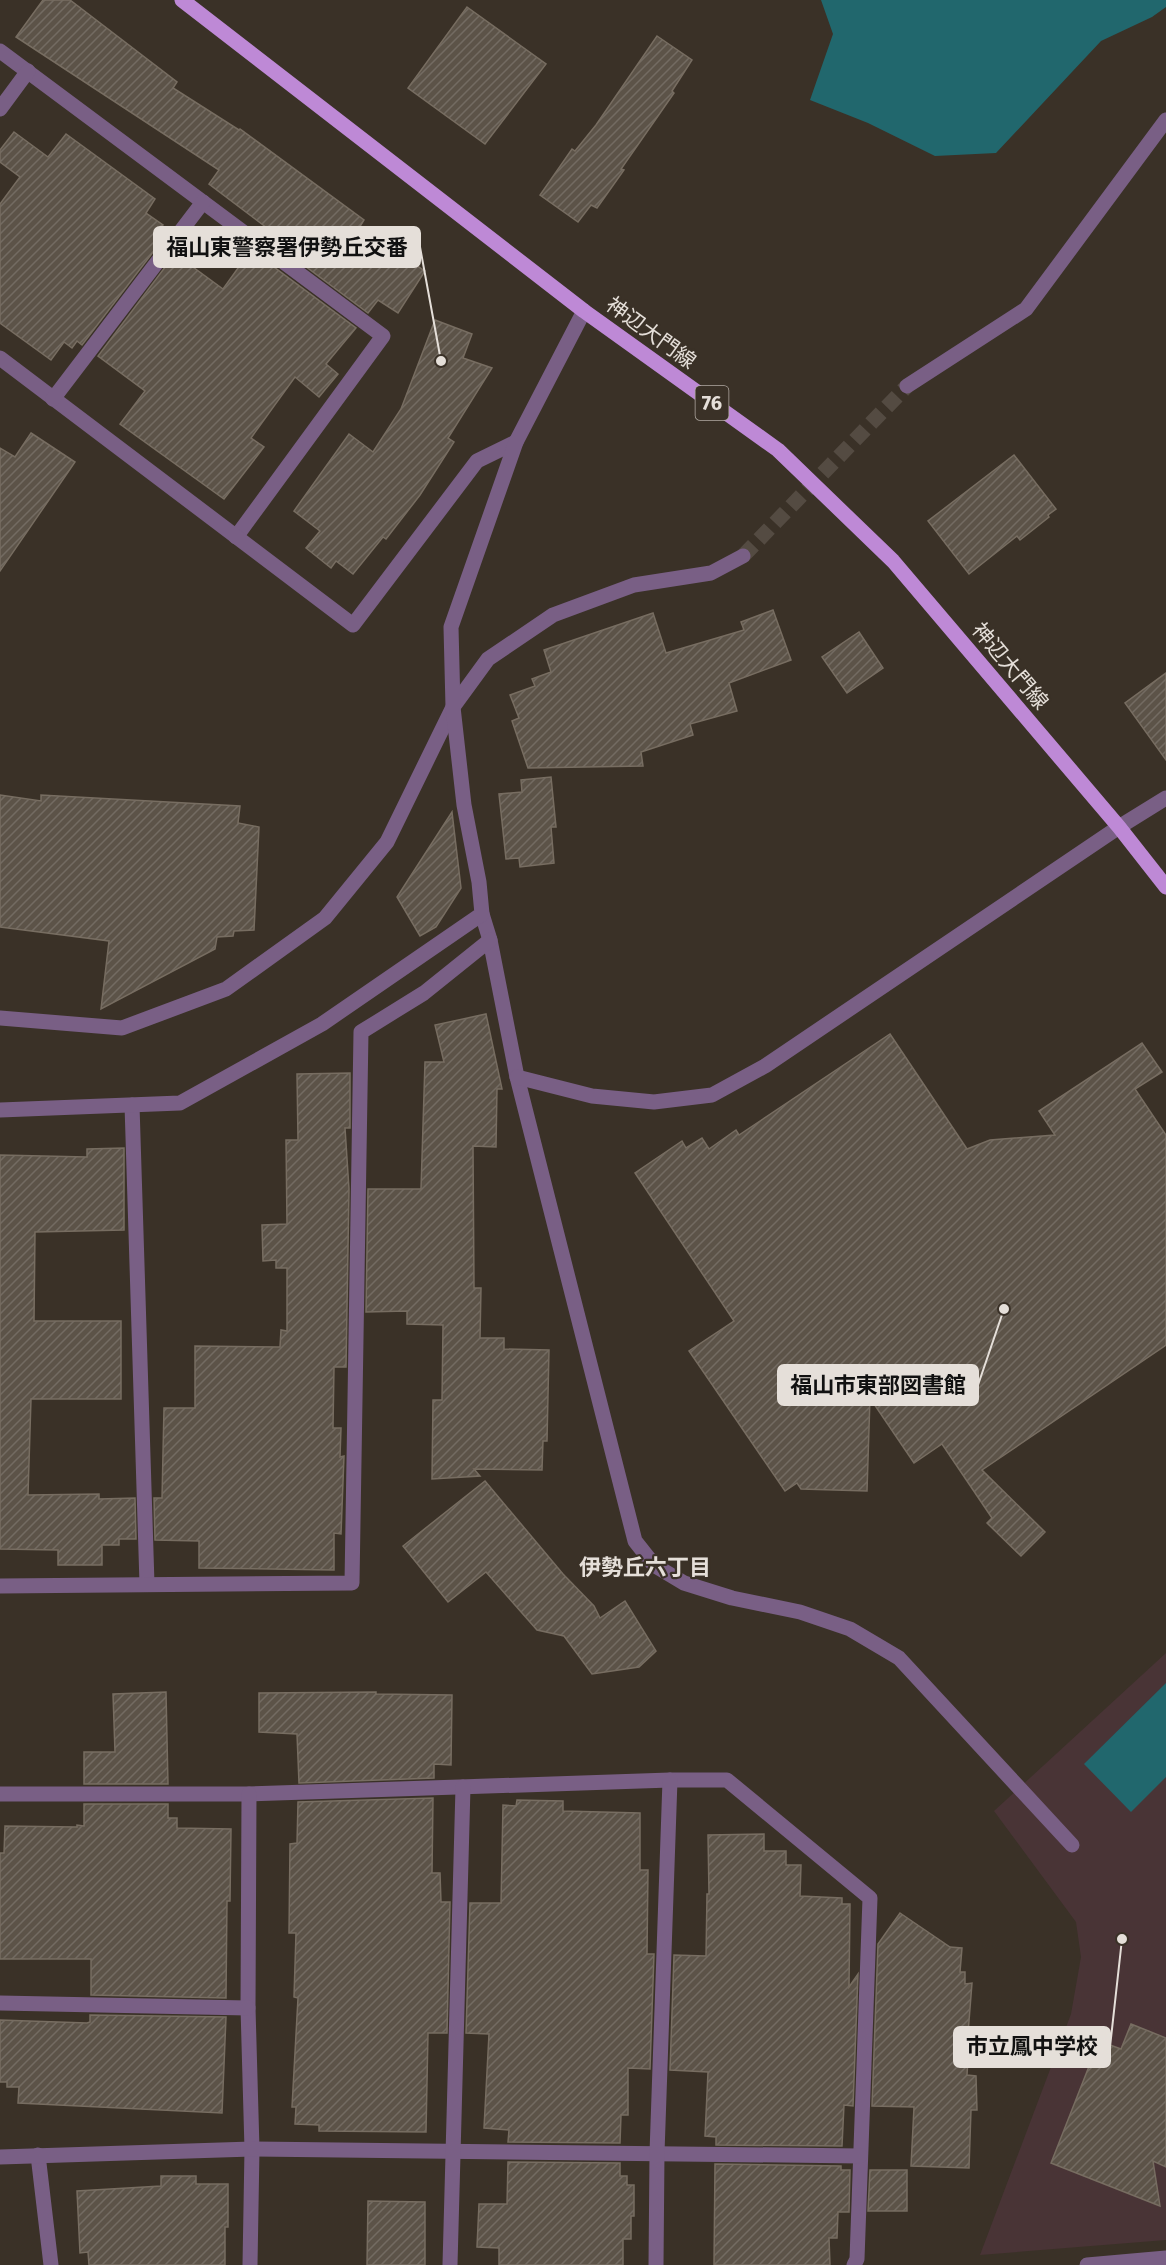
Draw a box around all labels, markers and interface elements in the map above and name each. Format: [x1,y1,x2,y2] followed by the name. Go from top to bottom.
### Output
[154,227,420,267] callout: 福山東警察署伊勢丘交番
[166,234,408,261] text: 福山東警察署伊勢丘交番
[601,292,701,374] street label: 神辺大門線
[696,386,728,420] road number: 76
[966,617,1054,715] street label: 神辺大門線
[778,1365,978,1405] callout: 福山市東部図書館
[790,1372,966,1399] text: 福山市東部図書館
[579,1554,711,1581] district label: 伊勢丘六丁目
[954,2027,1110,2067] callout: 市立鳳中学校
[966,2033,1098,2060] text: 市立鳳中学校

